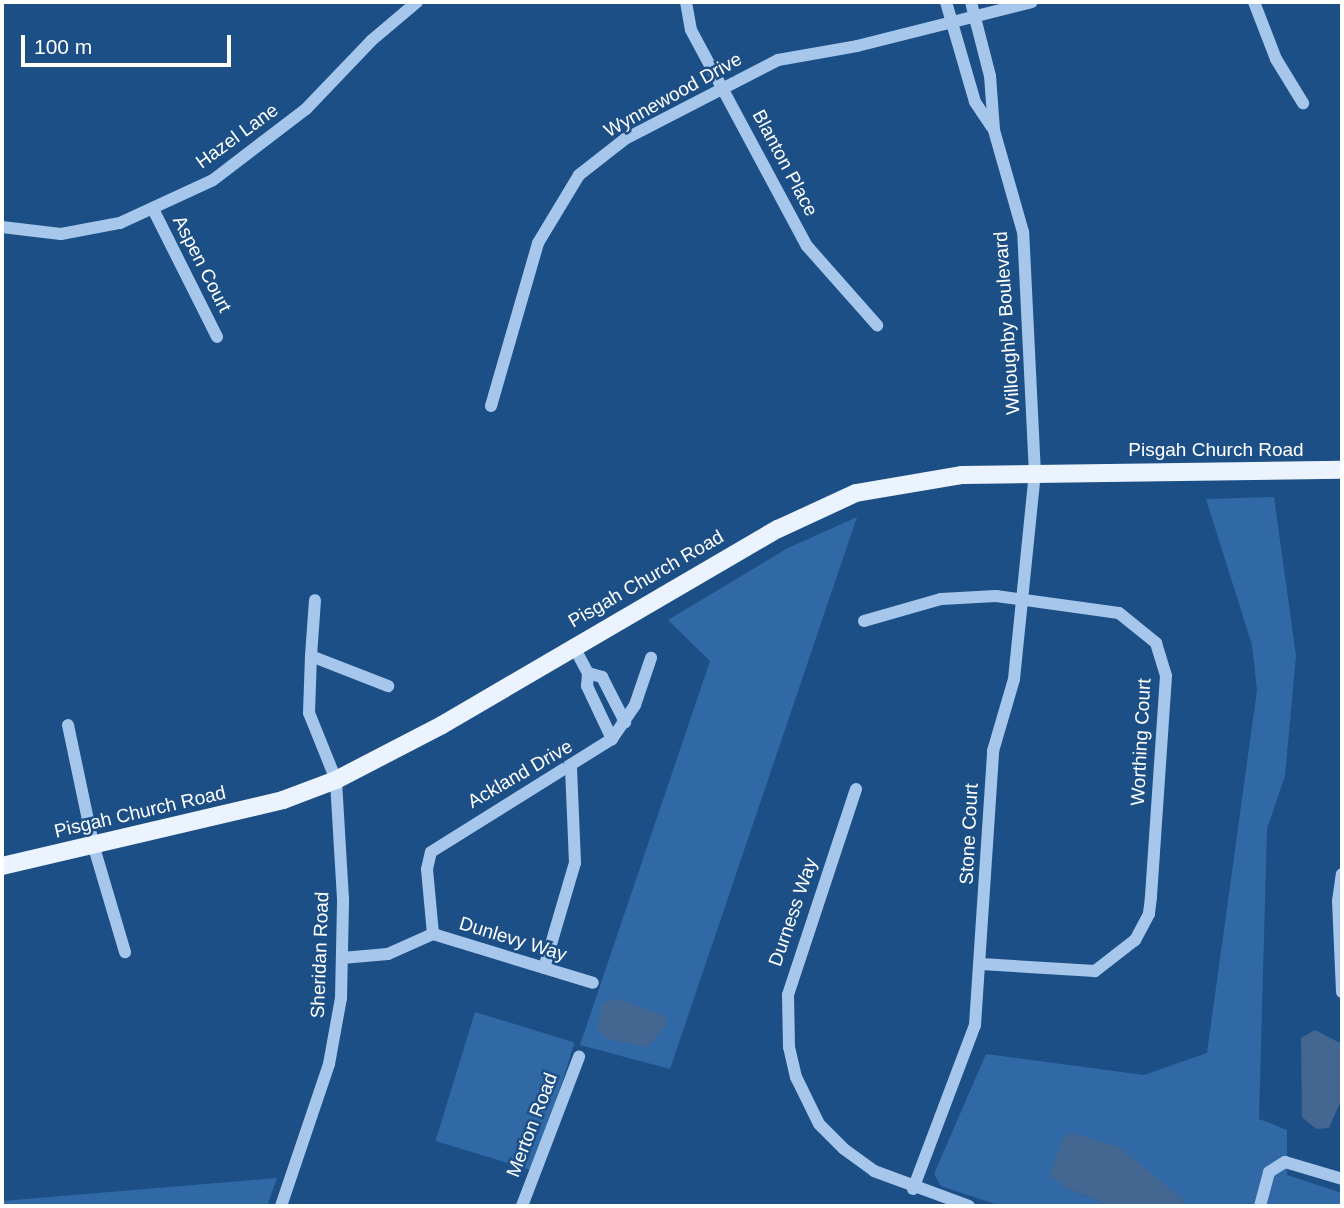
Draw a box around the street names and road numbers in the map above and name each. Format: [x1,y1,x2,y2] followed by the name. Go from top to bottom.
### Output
[600,48,746,142] street label: Wynnewood Drive
[191,99,283,173] street label: Hazel Lane
[747,106,823,220] street label: Blanton Place
[168,212,236,316] street label: Aspen Court
[989,231,1025,415] street label: Willoughby Boulevard
[1128,439,1304,461] street label: Pisgah Church Road
[564,525,728,633] street label: Pisgah Church Road
[1126,678,1156,806] street label: Worthing Court
[464,735,576,813] street label: Ackland Drive
[52,781,228,843] street label: Pisgah Church Road
[955,783,983,885] street label: Stone Court
[764,855,822,969] street label: Durness Way
[306,891,334,1019] street label: Sheridan Road
[456,912,570,966] street label: Dunlevy Way
[502,1070,562,1180] street label: Merton Road

